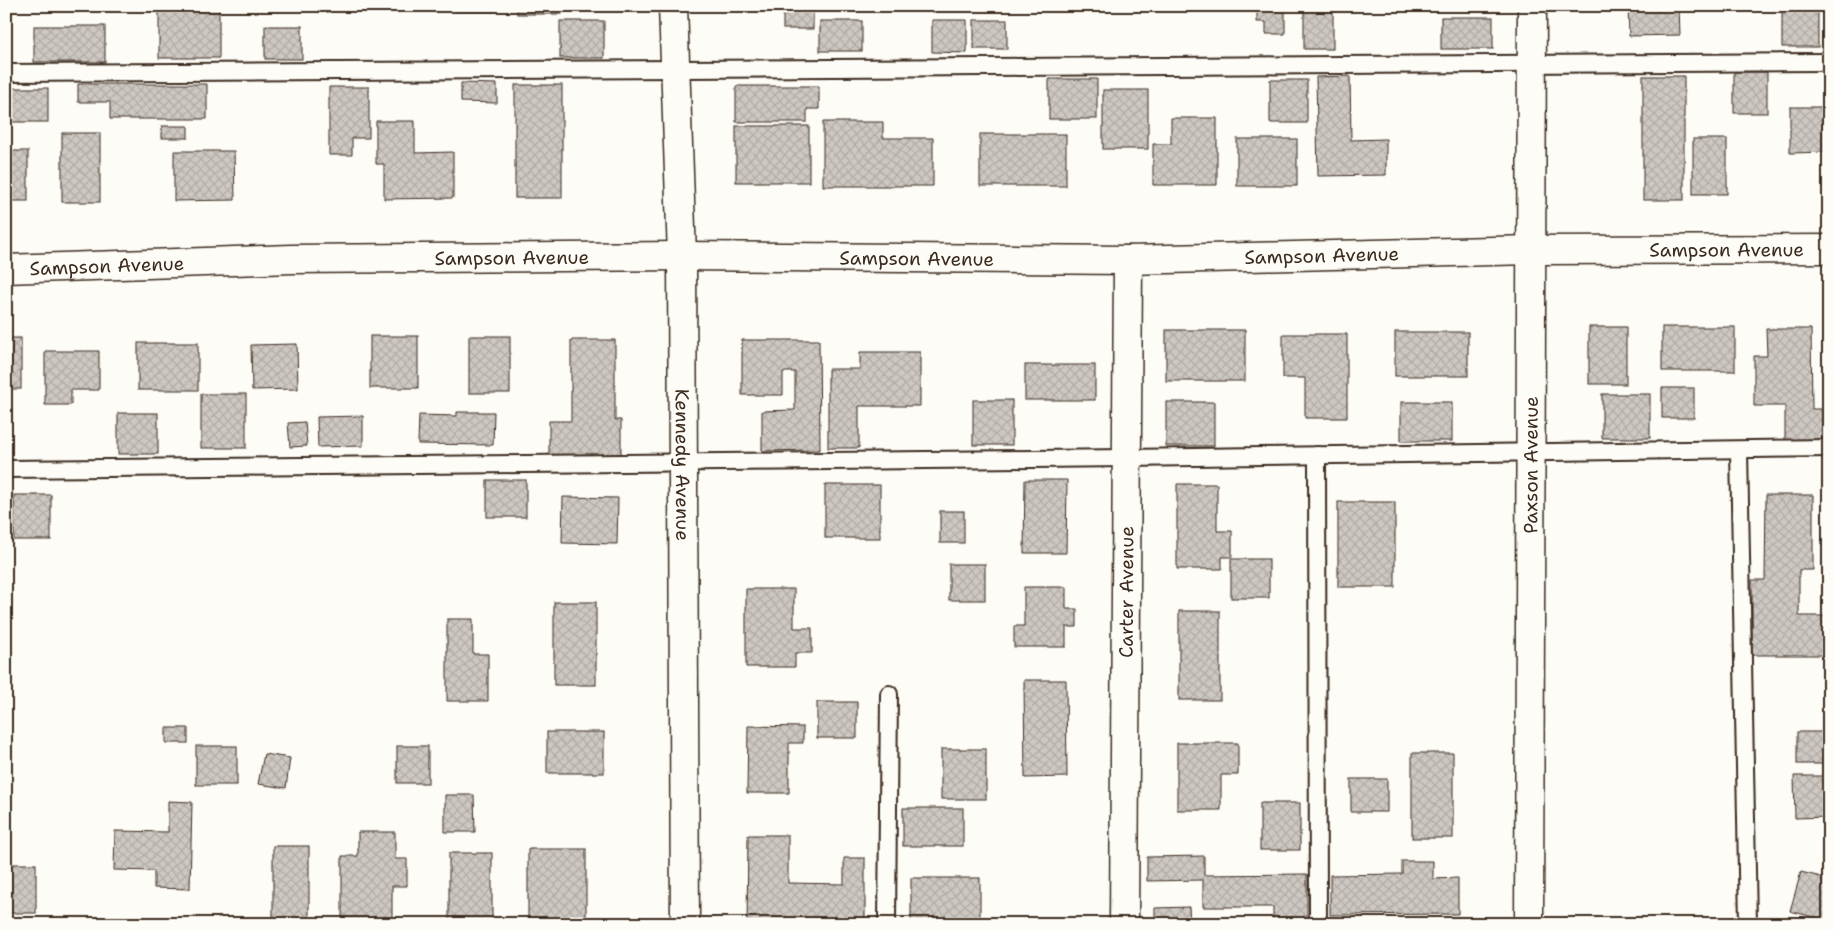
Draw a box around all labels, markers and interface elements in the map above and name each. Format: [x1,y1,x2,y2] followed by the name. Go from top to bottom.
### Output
[1649,237,1804,263] street label: Sampson Avenue
[1244,241,1399,270] street label: Sampson Avenue
[434,245,589,271] street label: Sampson Avenue
[839,245,994,272] street label: Sampson Avenue
[29,251,185,281] street label: Sampson Avenue
[670,389,695,541] street label: Kennedy Avenue
[1518,396,1544,534] street label: Paxson Avenue
[1114,526,1139,658] street label: Carter Avenue

